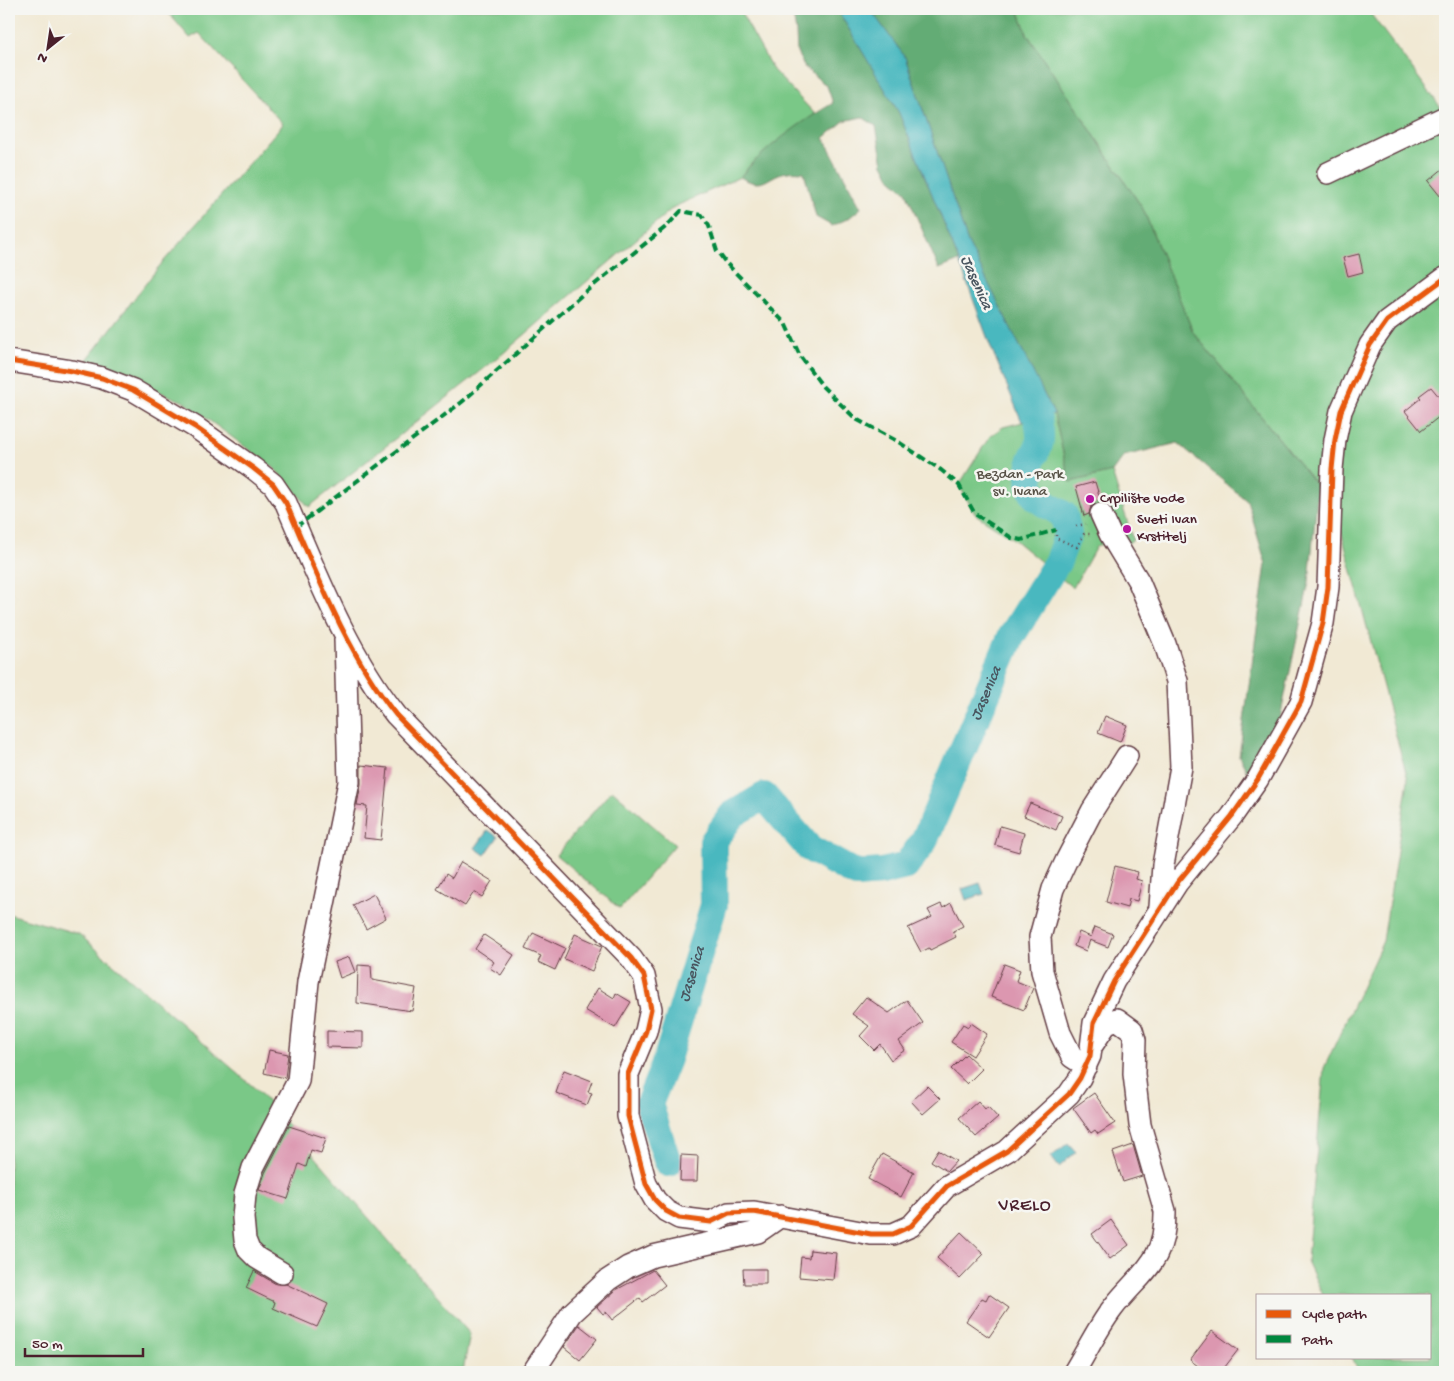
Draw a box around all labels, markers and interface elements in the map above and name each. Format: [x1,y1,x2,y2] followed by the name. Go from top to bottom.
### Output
[22,22,72,72] north arrow
[35,47,51,67] text: N
[955,253,996,314] water label: Jasenica
[976,466,1065,501] park label: Bezdan - Park sv. Ivana
[1100,490,1185,508] place label: Crpilište vode
[1084,493,1096,505] marker: Crpilište vode
[1137,511,1197,546] place label: Sveti Ivan Krstitelj
[1121,523,1133,535] marker: Sveti Ivan Krstitelj
[967,663,1007,724] water label: Jasenica
[675,943,711,1004] water label: Jasenica
[997,1196,1052,1217] district label: VRELO
[1256,1294,1432,1358] legend
[1302,1306,1367,1324] text: Cycle path
[25,1326,142,1358] scale bar
[1301,1332,1333,1350] text: Path
[32,1336,63,1354] text: 50 m

